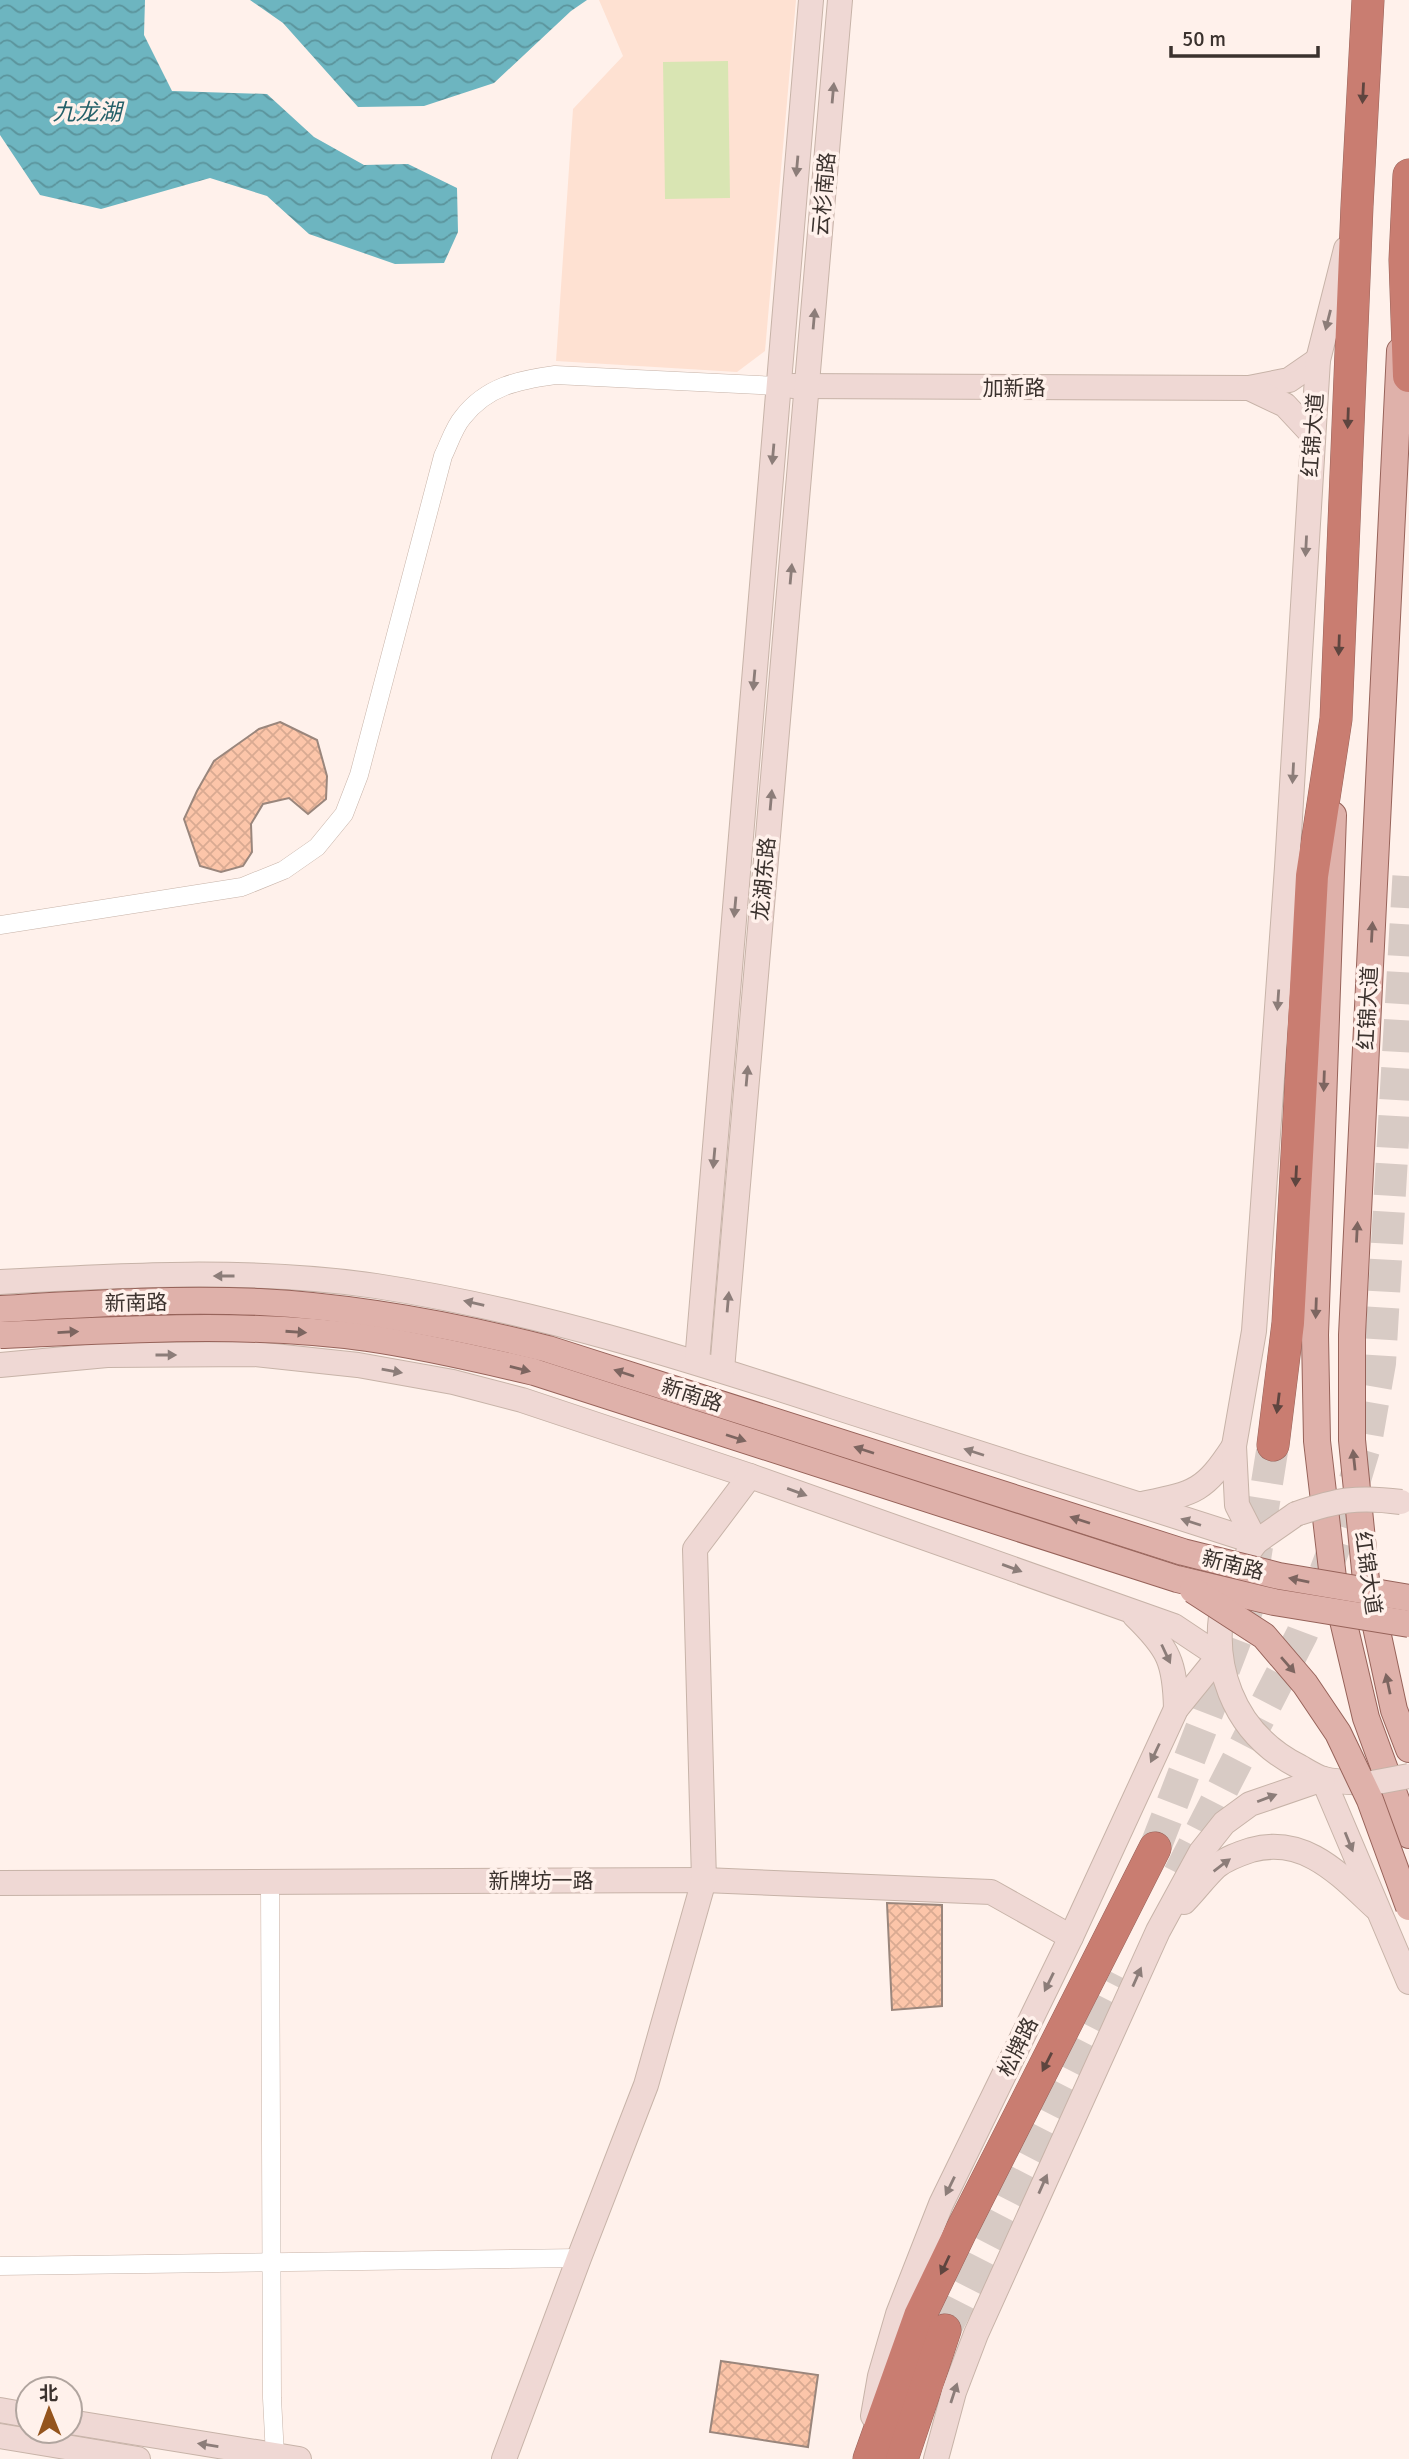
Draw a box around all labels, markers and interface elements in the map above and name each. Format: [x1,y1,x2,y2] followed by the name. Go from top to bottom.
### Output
[1171,14,1318,58] scale bar
[1182,26,1226,52] text: 50 m
[828,81,839,103] one-way arrow
[1357,82,1368,104] one-way arrow
[53,98,125,127] water label: 九龙湖
[807,151,841,237] street label: 云杉南路
[791,155,802,177] one-way arrow
[809,308,820,330] one-way arrow
[1322,309,1333,331] one-way arrow
[983,375,1046,401] street label: 加新路
[1297,392,1329,478] street label: 红锦大道
[1343,407,1354,429] one-way arrow
[767,443,778,465] one-way arrow
[1301,535,1312,557] one-way arrow
[786,562,797,584] one-way arrow
[1334,634,1345,656] one-way arrow
[748,669,759,691] one-way arrow
[1287,762,1298,784] one-way arrow
[766,789,777,811] one-way arrow
[747,836,781,922] street label: 龙湖东路
[729,896,740,918] one-way arrow
[1366,920,1377,942] one-way arrow
[1353,965,1383,1051] street label: 红锦大道
[1272,989,1283,1011] one-way arrow
[742,1065,753,1087] one-way arrow
[1318,1070,1329,1092] one-way arrow
[708,1147,719,1169] one-way arrow
[1290,1166,1301,1188] one-way arrow
[1351,1221,1362,1243] one-way arrow
[213,1270,235,1282] one-way arrow
[104,1289,168,1317] street label: 新南路
[723,1291,734,1313] one-way arrow
[1310,1297,1322,1319] one-way arrow
[463,1298,485,1309] one-way arrow
[57,1327,79,1338] one-way arrow
[285,1327,307,1338] one-way arrow
[155,1349,177,1361] one-way arrow
[509,1364,531,1375] one-way arrow
[381,1366,403,1377] one-way arrow
[613,1368,634,1378] one-way arrow
[658,1373,726,1417] street label: 新南路
[1273,1392,1284,1414] one-way arrow
[726,1433,747,1443] one-way arrow
[853,1444,874,1455] one-way arrow
[963,1446,984,1457] one-way arrow
[1349,1448,1360,1470] one-way arrow
[787,1487,808,1498] one-way arrow
[1070,1514,1091,1524] one-way arrow
[1180,1516,1201,1526] one-way arrow
[1349,1530,1387,1616] street label: 红锦大道
[1199,1545,1267,1585] street label: 新南路
[1001,1563,1022,1574] one-way arrow
[1288,1574,1310,1585] one-way arrow
[1160,1644,1172,1664] one-way arrow
[1280,1656,1295,1673] one-way arrow
[1383,1673,1394,1695] one-way arrow
[1149,1743,1161,1763] one-way arrow
[1256,1792,1277,1803] one-way arrow
[1343,1832,1355,1852] one-way arrow
[1213,1858,1231,1872] one-way arrow
[489,1868,594,1894] street label: 新牌坊一路
[1131,1967,1143,1987] one-way arrow
[1044,1972,1055,1992] one-way arrow
[993,2013,1043,2081] street label: 松牌路
[1041,2052,1052,2072] one-way arrow
[1037,2174,1049,2194] one-way arrow
[944,2176,955,2196] one-way arrow
[939,2255,950,2275] one-way arrow
[14,2375,84,2445] north arrow
[39,2382,58,2406] text: 北
[949,2383,960,2404] one-way arrow
[196,2439,218,2450] one-way arrow

